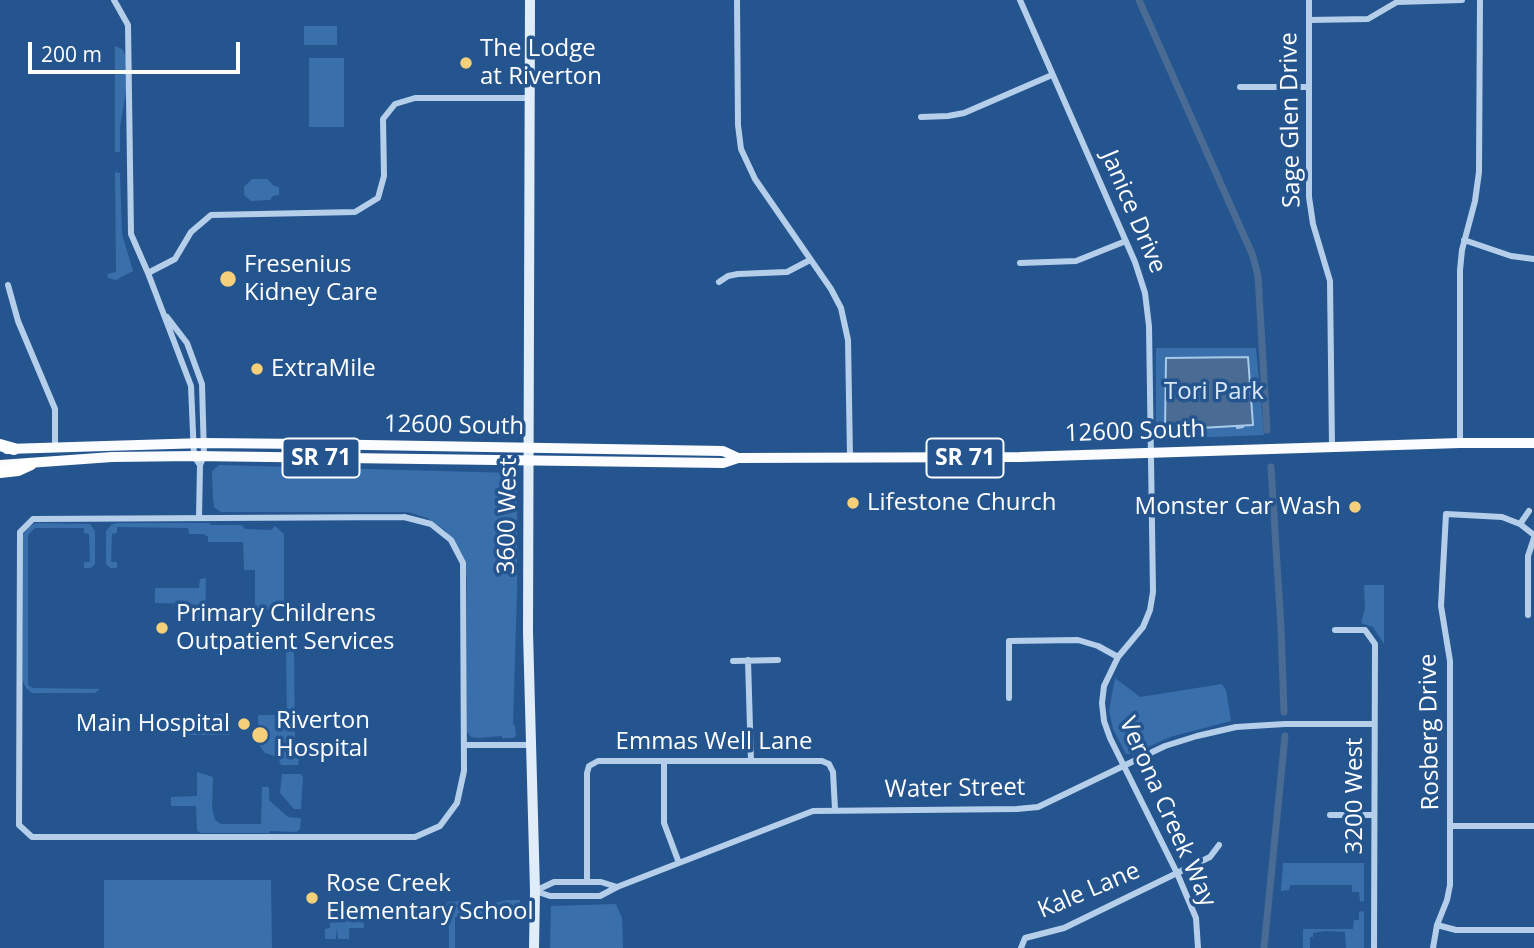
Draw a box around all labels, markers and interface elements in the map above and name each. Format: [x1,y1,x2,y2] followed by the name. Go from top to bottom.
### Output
[32,28,243,72] scale bar
[1275,32,1307,208] street label: Sage Glen Drive
[480,35,602,91] place label: The Lodge at Riverton
[41,40,102,68] text: 200 m
[458,55,474,71] marker: The Lodge at Riverton
[1094,146,1172,278] street label: Janice Drive
[244,251,378,307] place label: Fresenius Kidney Care
[218,269,238,289] marker: Fresenius Kidney Care
[271,355,376,383] place label: ExtraMile
[249,361,265,377] marker: ExtraMile
[1164,378,1264,406] park label: Tori Park
[384,410,524,442] street label: 12600 South
[1064,415,1206,449] street label: 12600 South
[282,438,360,478] road number: SR 71
[926,438,1004,478] road number: SR 71
[493,457,523,575] street label: 3600 West
[867,489,1057,517] place label: Lifestone Church
[1135,493,1341,521] place label: Monster Car Wash
[845,495,861,511] marker: Lifestone Church
[1347,499,1363,515] marker: Monster Car Wash
[176,600,394,656] place label: Primary Childrens Outpatient Services
[154,620,170,636] marker: Primary Childrens Outpatient Services
[1414,653,1446,811] street label: Rosberg Drive
[276,707,370,763] place label: Riverton Hospital
[76,710,230,738] place label: Main Hospital
[1112,713,1222,911] street label: Verona Creek Way
[236,716,252,732] marker: Main Hospital
[250,725,270,745] marker: Riverton Hospital
[616,728,812,756] street label: Emmas Well Lane
[1341,738,1369,854] street label: 3200 West
[884,773,1026,805] street label: Water Street
[1034,857,1144,925] street label: Kale Lane
[326,870,534,926] place label: Rose Creek Elementary School
[304,890,320,906] marker: Rose Creek Elementary School

